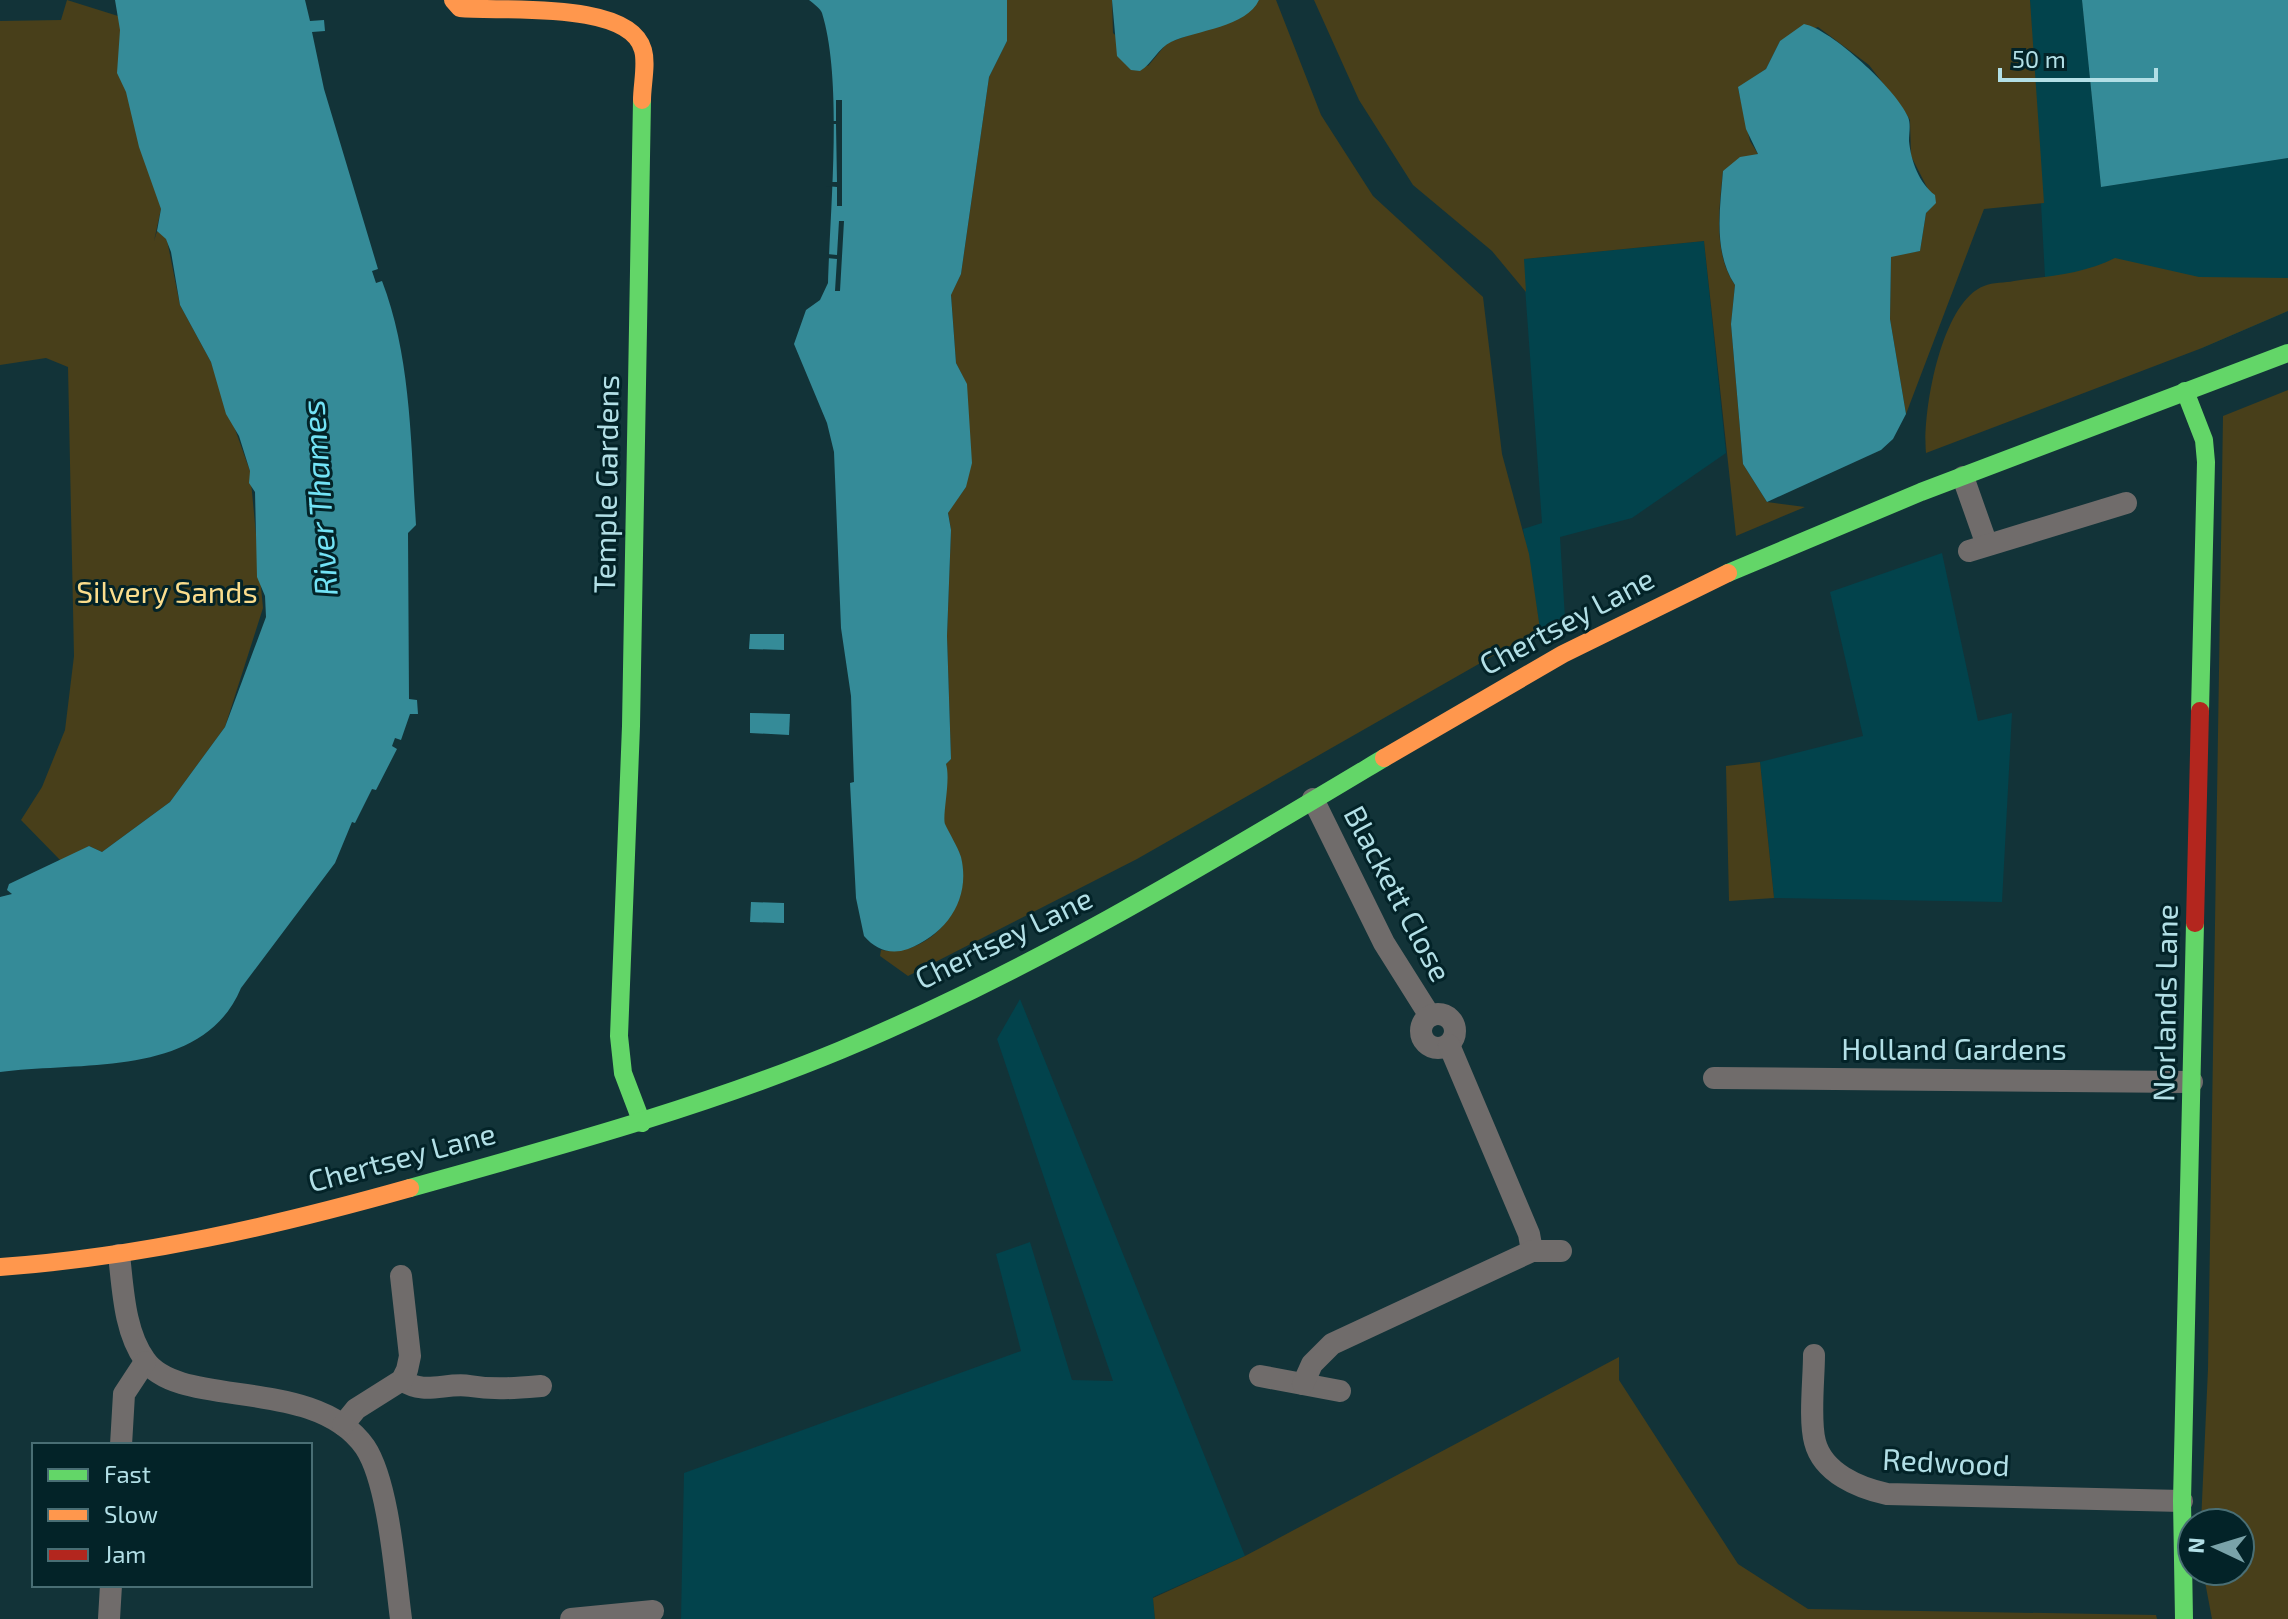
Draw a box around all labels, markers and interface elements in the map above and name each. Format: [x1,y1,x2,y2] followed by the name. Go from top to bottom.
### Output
[2000,32,2156,82] scale bar
[2012,44,2066,73] text: 50 m
[585,374,625,594] street label: Temple Gardens
[292,399,344,598] water label: River Thames
[1473,559,1660,681] street label: Chertsey Lane
[76,573,258,609] park label: Silvery Sands
[1337,799,1460,987] street label: Blackett Close
[909,879,1098,996] street label: Chertsey Lane
[2144,904,2184,1102] street label: Norlands Lane
[1841,1030,2067,1066] street label: Holland Gardens
[304,1114,499,1198] street label: Chertsey Lane
[1881,1440,2011,1482] street label: Redwood
[32,1443,312,1587] legend
[104,1459,151,1488] text: Fast
[104,1499,158,1528] text: Slow
[2176,1507,2256,1587] north arrow
[2182,1537,2209,1554] text: N
[104,1539,146,1568] text: Jam

